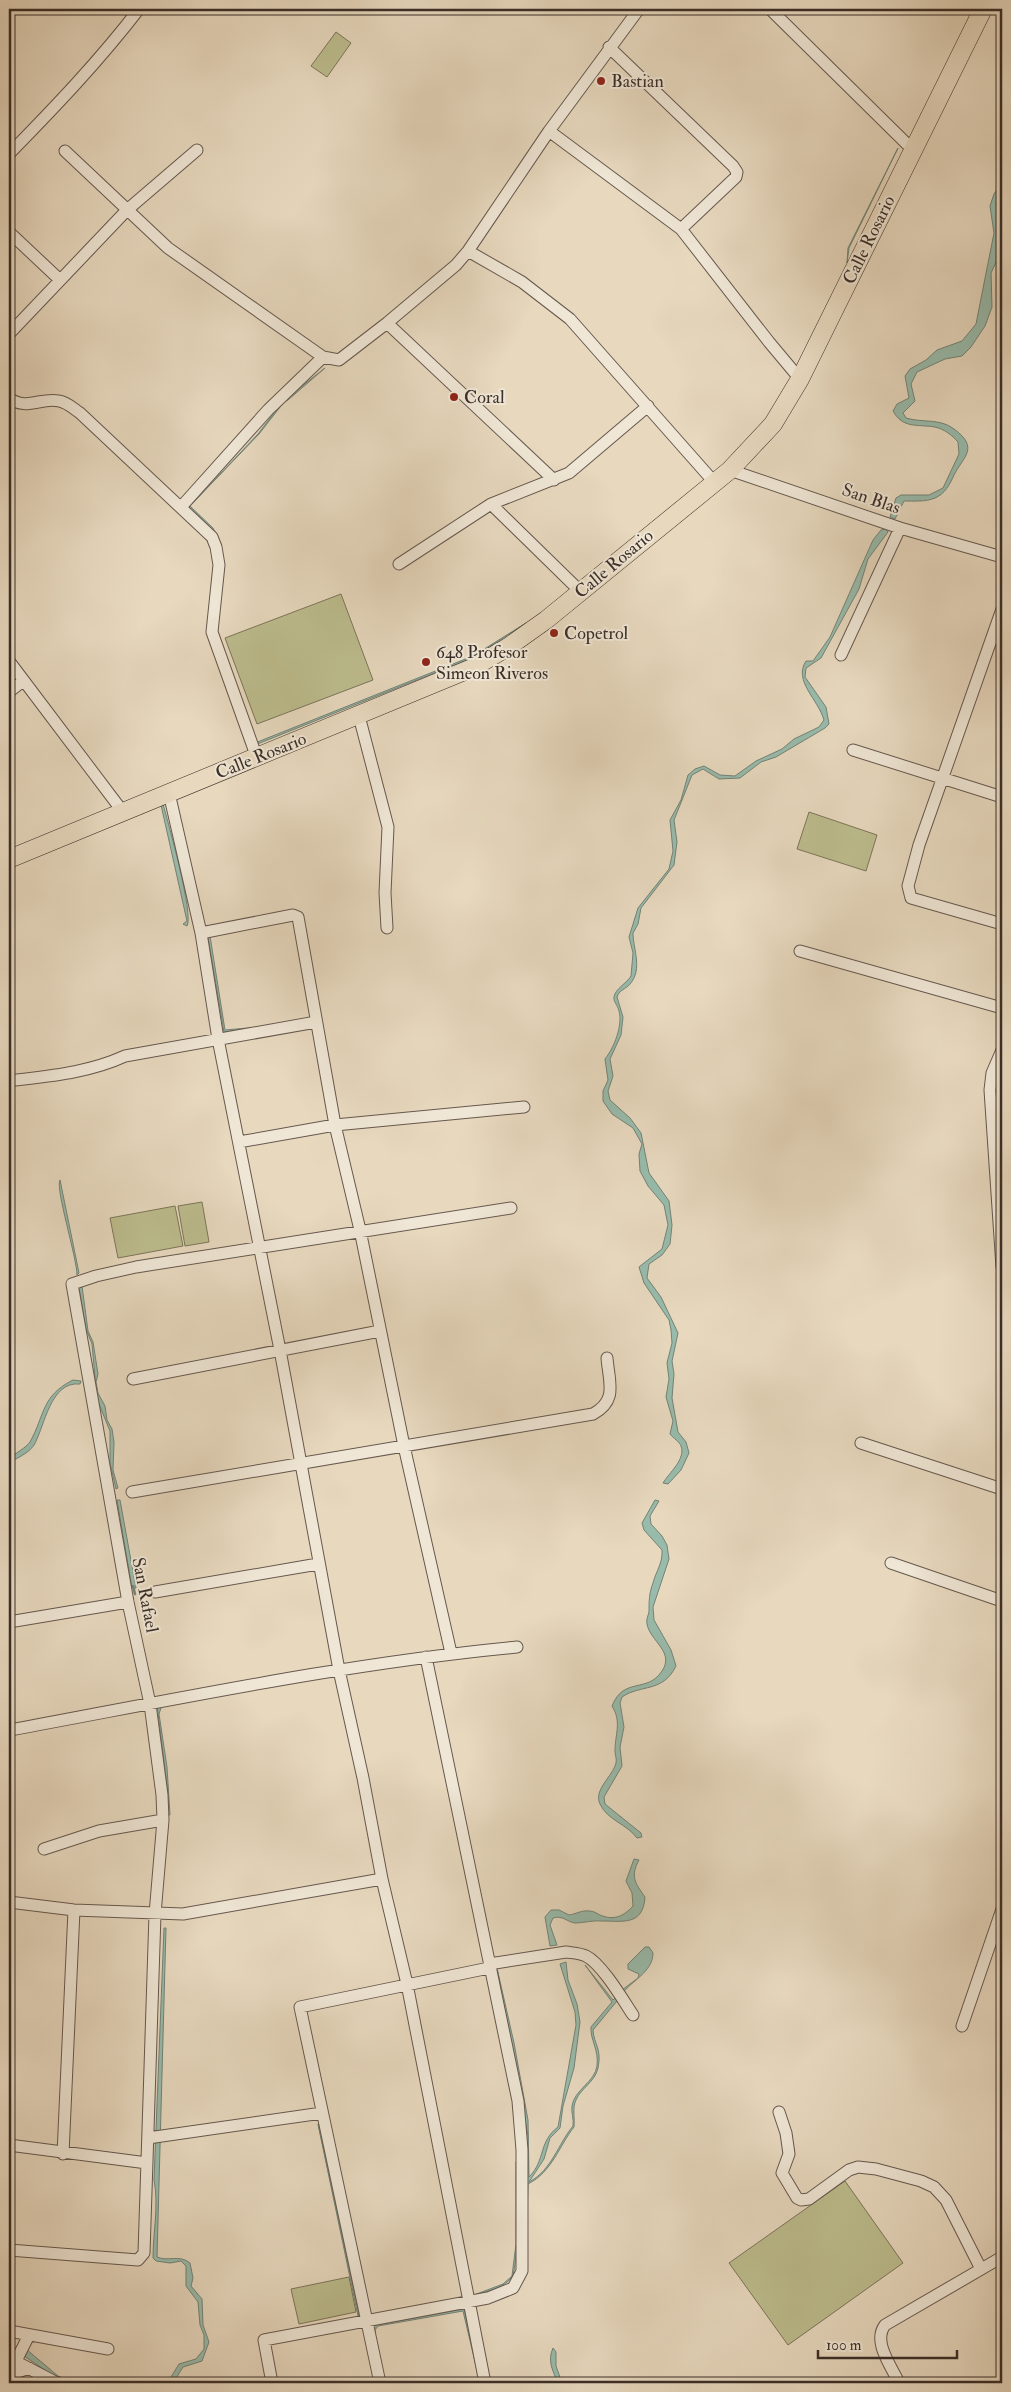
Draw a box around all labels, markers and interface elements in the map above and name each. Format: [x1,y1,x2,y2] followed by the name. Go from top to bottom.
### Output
[611,70,664,93] place label: Bastian
[595,75,607,87] marker: Bastian
[838,192,901,288] street label: Calle Rosario
[464,386,505,409] place label: Coral
[448,391,460,403] marker: Coral
[839,478,903,520] street label: San Blas
[570,524,658,604] street label: Calle Rosario
[564,622,629,645] place label: Copetrol
[548,627,560,639] marker: Copetrol
[436,641,548,685] place label: 648 Profesor Simeon Riveros
[420,656,432,668] marker: 648 Profesor Simeon Riveros
[212,727,310,785] street label: Calle Rosario
[126,1555,164,1635] street label: San Rafael
[818,2327,957,2359] scale bar
[826,2336,862,2355] text: 100 m

